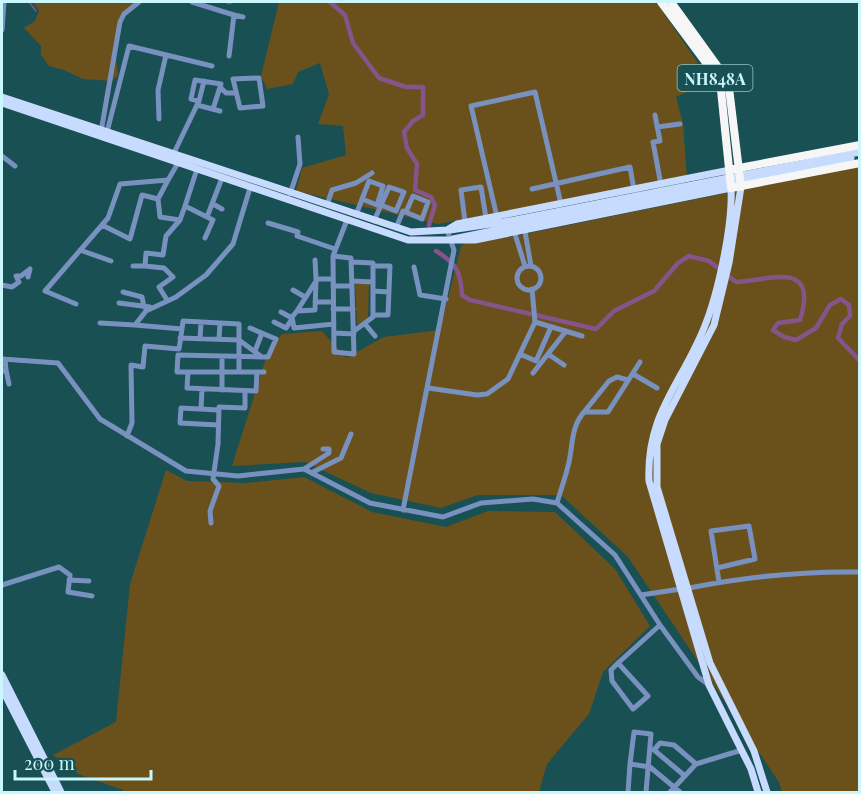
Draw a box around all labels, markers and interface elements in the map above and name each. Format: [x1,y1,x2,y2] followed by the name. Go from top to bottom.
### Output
[678,65,752,91] road number: NH848A
[15,743,152,781] scale bar
[24,751,75,775] text: 200 m

